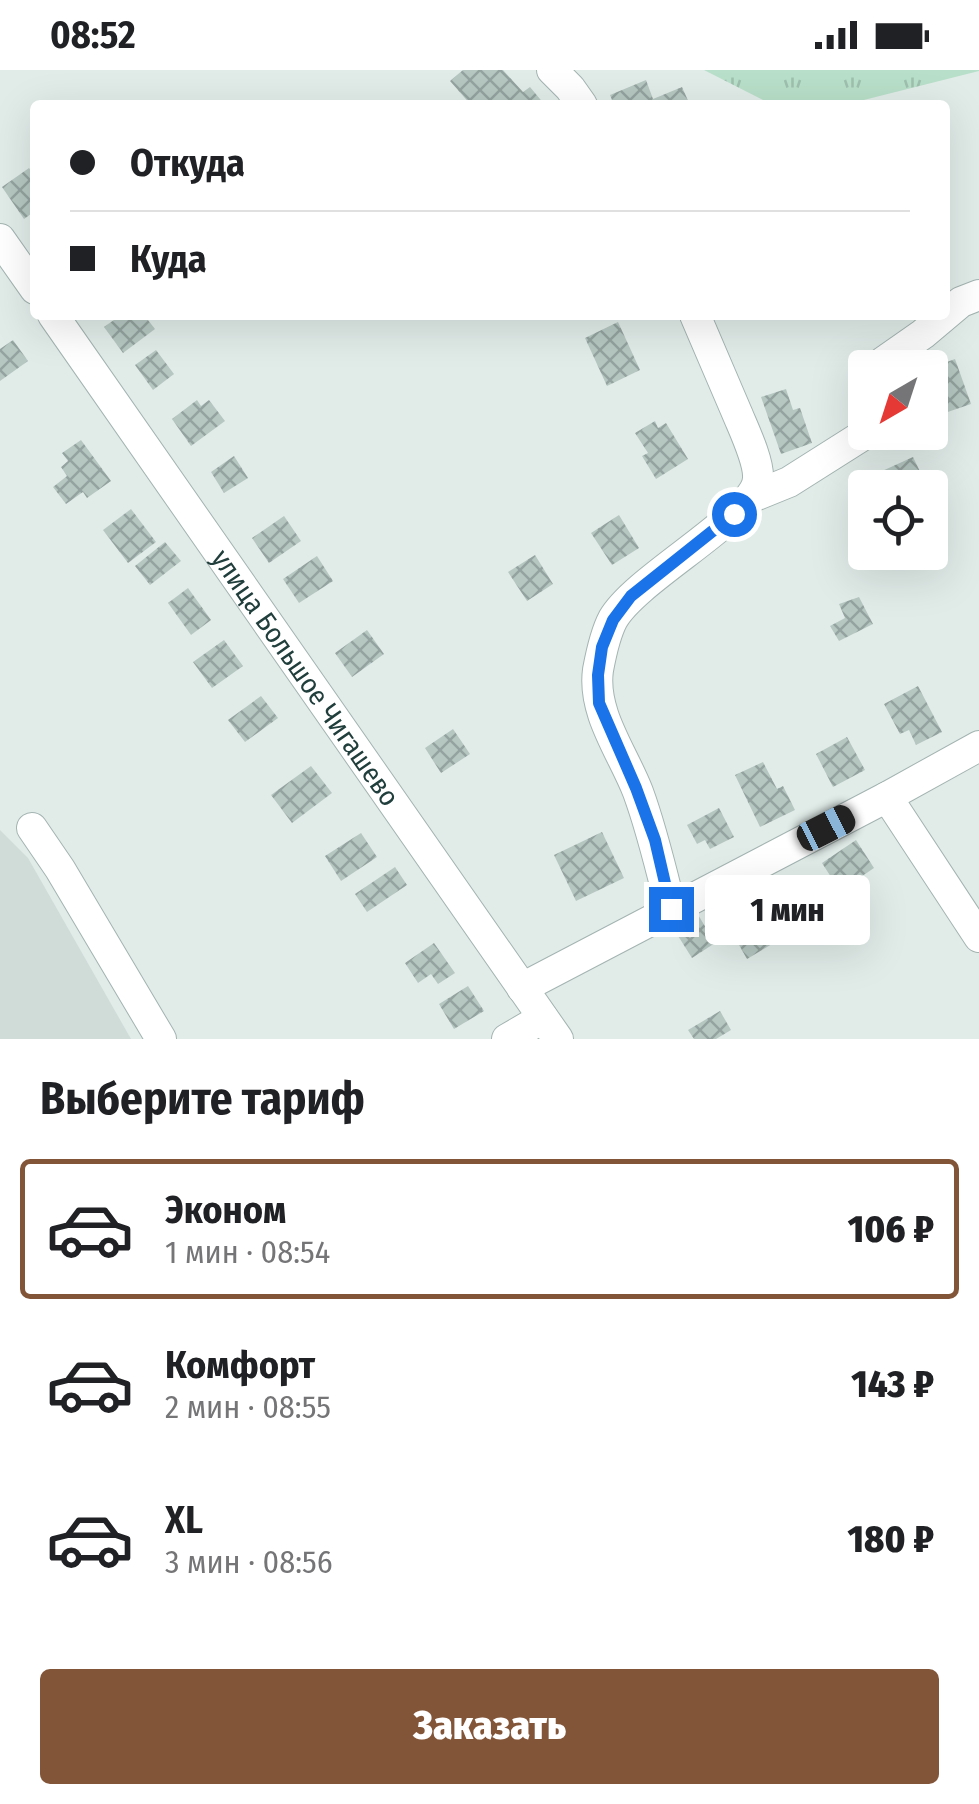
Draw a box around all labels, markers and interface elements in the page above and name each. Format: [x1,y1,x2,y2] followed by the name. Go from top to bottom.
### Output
[50,12,136,58] text: 08:52
[130,140,245,186] text: Откуда
[130,236,207,282] text: Куда
[848,350,948,450] north arrow
[848,350,948,570] map controls
[848,470,948,570] button: locate
[712,492,757,537] route start
[205,543,406,812] street label: улица Большое Чигашево
[792,801,860,855] car
[706,874,871,944] callout: 1 мин
[649,887,694,932] route end
[751,891,824,929] text: 1 мин
[40,1072,365,1126] text: Выберите тариф
[45,1184,135,1274] icon: car
[165,1187,286,1233] text: Эконом
[848,1206,934,1252] text: 106 ₽
[165,1233,330,1271] text: 1 мин · 08:54
[45,1339,135,1429] icon: car
[165,1342,315,1388] text: Комфорт
[851,1361,934,1407] text: 143 ₽
[165,1388,331,1426] text: 2 мин · 08:55
[45,1494,135,1584] icon: car
[165,1497,203,1543] text: XL
[848,1516,934,1562] text: 180 ₽
[165,1543,333,1581] text: 3 мин · 08:56
[40,1669,939,1784] button: Заказать

